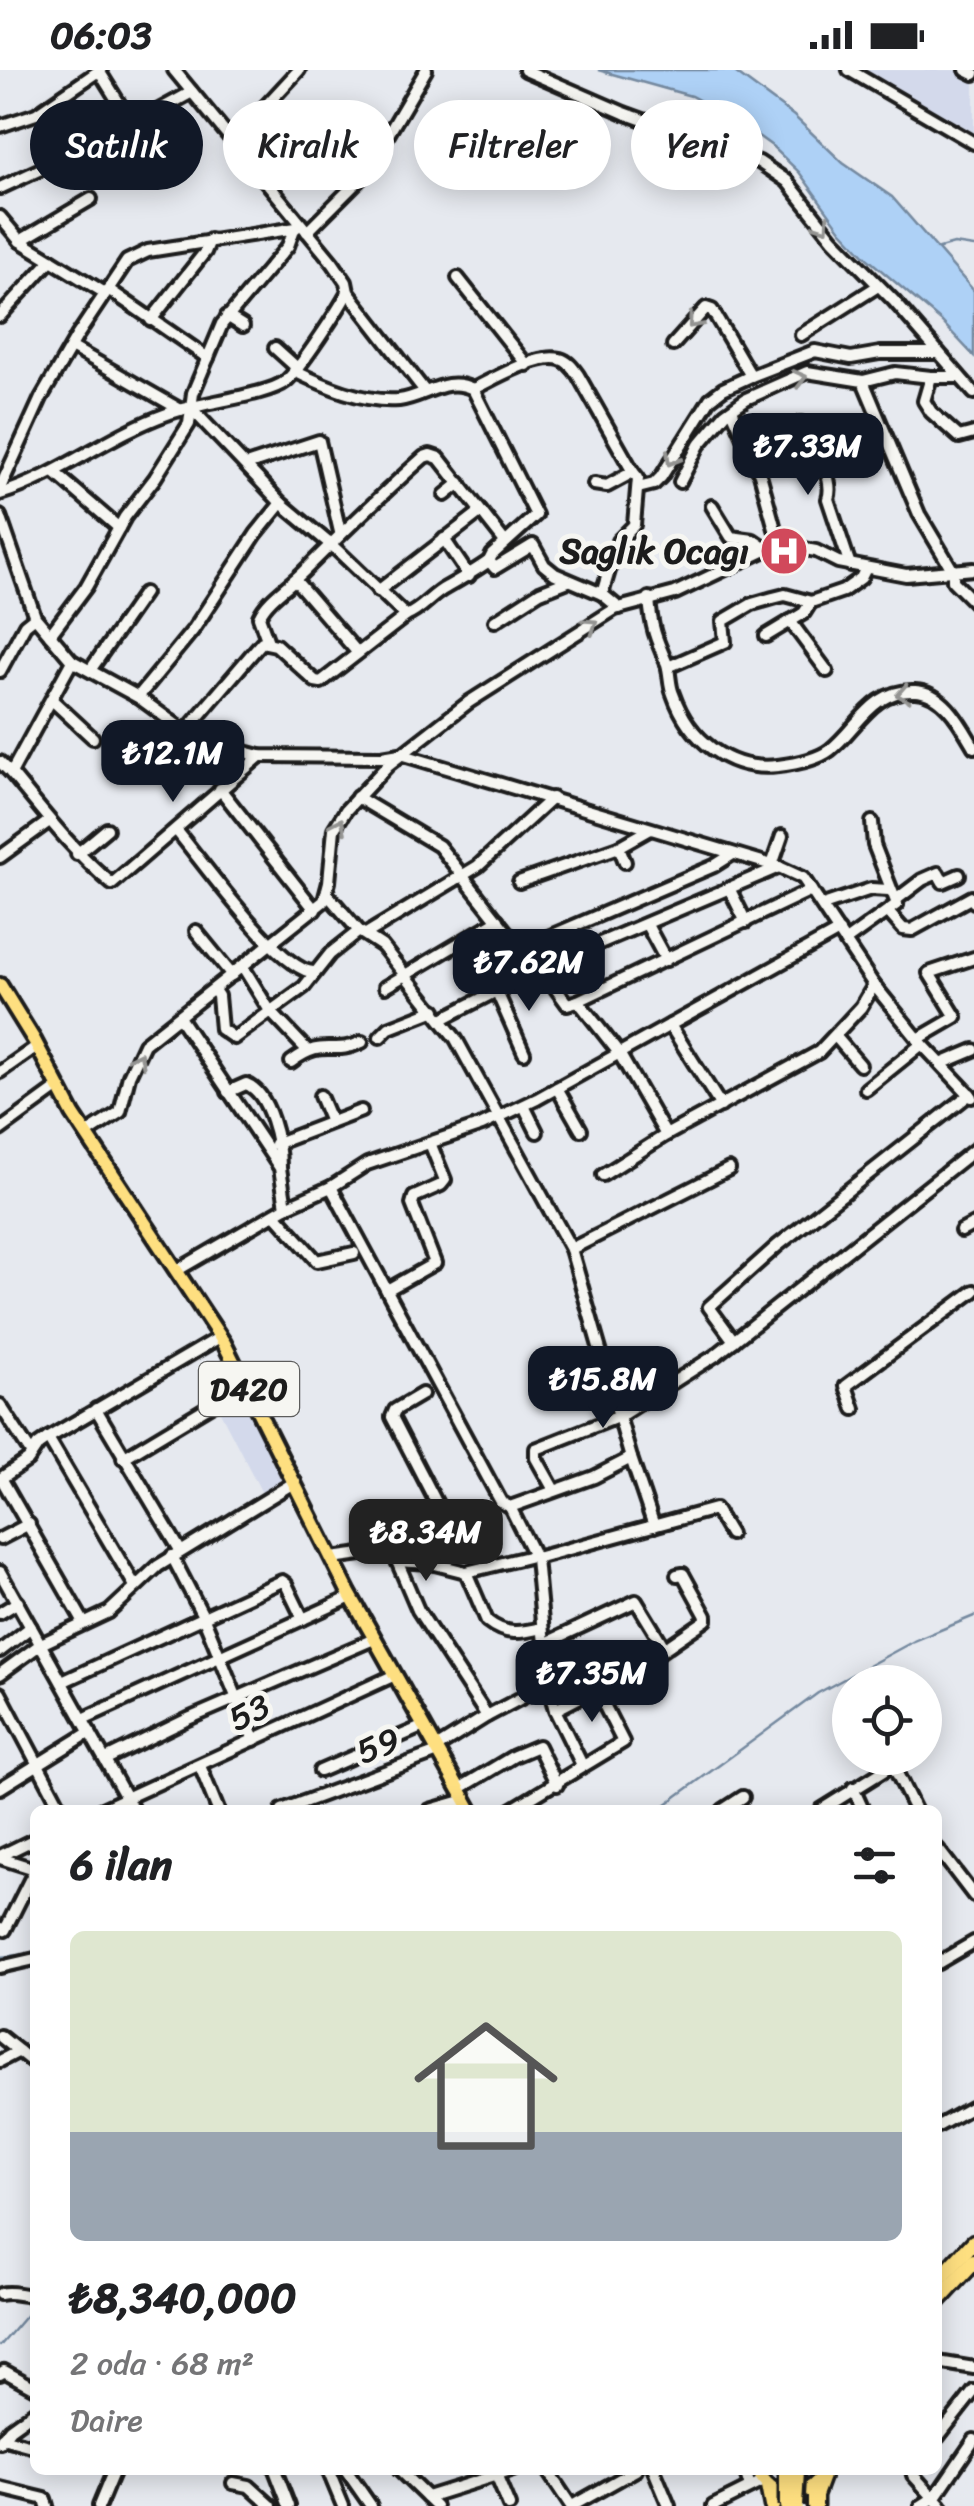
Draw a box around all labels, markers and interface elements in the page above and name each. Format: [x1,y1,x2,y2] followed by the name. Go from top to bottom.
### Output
[50,2,152,69] text: 06:03
[30,100,203,190] chip: Satılık
[223,100,394,190] chip: Kiralık
[414,100,611,190] chip: Filtreler
[631,100,763,190] chip: Yeni
[811,214,829,233] one-way arrow
[688,310,706,329] one-way arrow
[792,369,809,390] one-way arrow
[727,413,889,498] pin: ₺7.33M
[755,417,861,474] text: ₺7.33M
[664,448,684,466] one-way arrow
[558,520,749,582] place label: Saglık Ocagı
[758,525,810,577] hospital icon: Saglık Ocagı
[580,619,598,638] one-way arrow
[895,683,911,704] one-way arrow
[92,720,254,805] pin: ₺12.1M
[123,724,223,781] text: ₺12.1M
[327,817,347,835] one-way arrow
[448,929,610,1014] pin: ₺7.62M
[475,933,583,990] text: ₺7.62M
[125,1051,145,1069] one-way arrow
[522,1346,684,1431] pin: ₺15.8M
[550,1350,656,1407] text: ₺15.8M
[199,1362,299,1416] road number: D420
[345,1499,507,1584] pin: ₺8.34M
[371,1503,481,1560] text: ₺8.34M
[511,1640,673,1725] pin: ₺7.35M
[538,1644,646,1701] text: ₺7.35M
[832,1665,942,1775] map controls
[832,1665,942,1775] button: locate
[217,1675,281,1749] street label: 53
[347,1708,409,1782] street label: 59
[70,1828,172,1902] text: 6 ilan
[847,1838,902,1893] icon: filters
[396,1996,576,2176] icon: home
[70,2261,297,2335] text: ₺8,340,000
[70,2335,254,2392] text: 2 oda · 68 m²
[70,2392,143,2449] text: Daire

